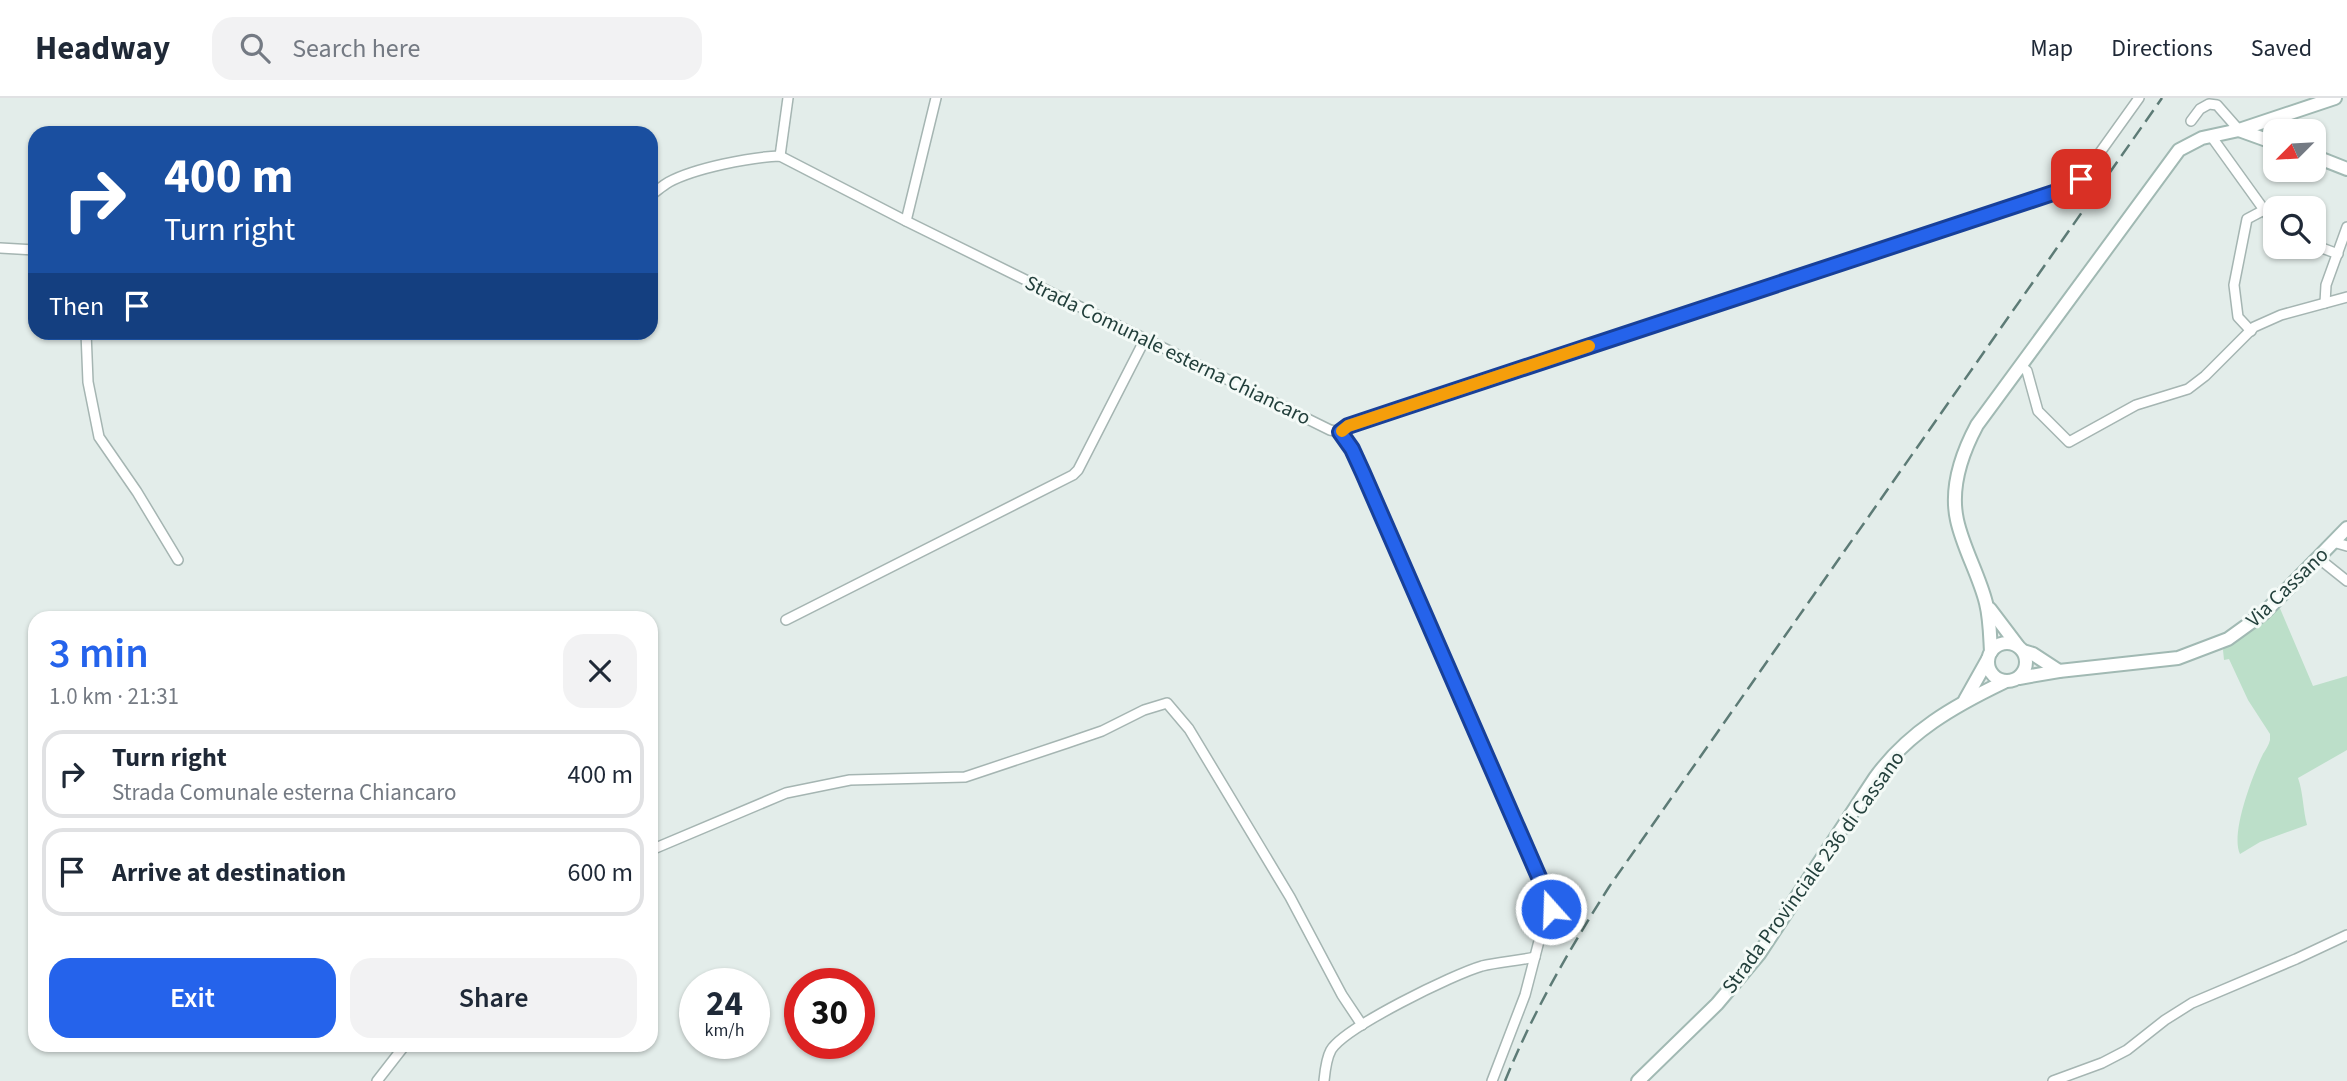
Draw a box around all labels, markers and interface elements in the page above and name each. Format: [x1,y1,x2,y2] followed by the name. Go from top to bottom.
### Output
[212,17,702,80] search box
[35,25,170,72] text: Headway
[236,29,274,67] icon: search
[292,30,420,67] text: Search here
[2030,31,2073,66] text: Map
[2111,31,2213,66] text: Directions
[2251,31,2312,66] text: Saved
[2263,119,2326,182] north arrow
[2263,119,2326,259] map controls
[164,142,293,212] text: 400 m
[2051,149,2111,209] pin
[49,154,140,245] icon: right
[2062,160,2100,198] icon: arrive
[2263,196,2326,259] button: search
[164,207,295,253] text: Turn right
[1020,268,1316,432] street label: Strada Comunale esterna Chiancaro
[118,287,156,325] icon: arrive
[49,288,104,325] text: Then
[2239,540,2335,634] street label: Via Cassano
[49,624,149,684] text: 3 min
[563,634,637,708] button: close
[49,680,179,713] text: 1.0 km · 21:31
[112,739,227,776] text: Turn right
[1715,744,1911,1000] street label: Strada Provinciale 236 di Cassano
[53,755,91,793] icon: right
[567,756,633,793] text: 400 m
[112,776,456,809] text: Strada Comunale esterna Chiancaro
[53,853,91,891] icon: arrive
[112,854,346,891] text: Arrive at destination
[567,854,633,891] text: 600 m
[1514,872,1588,946] position arrow
[49,958,336,1038] button: Exit
[350,958,637,1038] button: Share
[784,968,875,1059] speed limit sign: 30
[706,979,743,1029] text: 24
[705,1018,744,1043] text: km/h

